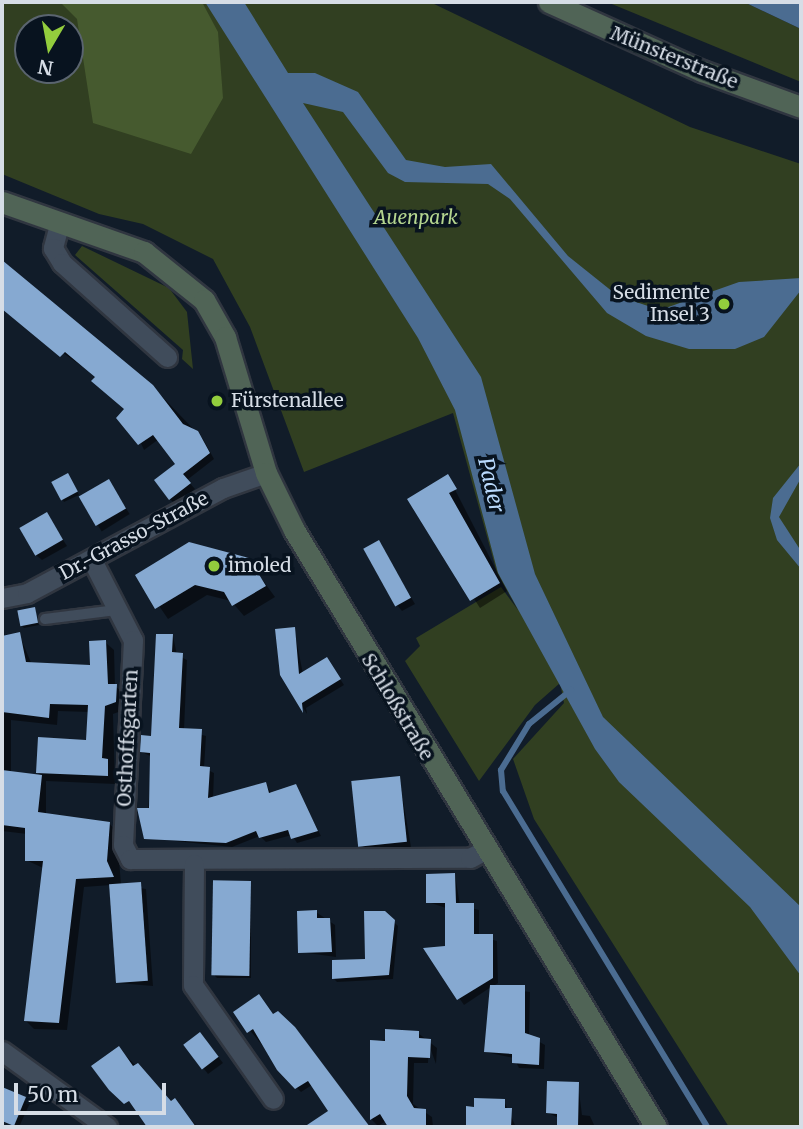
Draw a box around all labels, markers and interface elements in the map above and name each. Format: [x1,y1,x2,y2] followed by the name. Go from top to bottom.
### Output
[14,14,84,84] north arrow
[607,22,741,94] street label: Münsterstraße
[36,55,55,81] text: N
[374,207,458,229] park label: Auenpark
[613,282,710,326] place label: Sedimente Insel 3
[716,296,732,312] marker: Sedimente Insel 3
[231,390,344,412] place label: Fürstenallee
[209,393,225,409] marker: Fürstenallee
[472,455,510,515] water label: Pader
[56,487,212,585] street label: Dr.-Grasso-Straße
[228,555,291,577] place label: imoled
[206,558,222,574] marker: imoled
[356,650,438,764] street label: Schloßstraße
[113,669,143,807] street label: Osthoffsgarten
[18,1070,170,1114] scale bar
[27,1081,78,1108] text: 50 m

